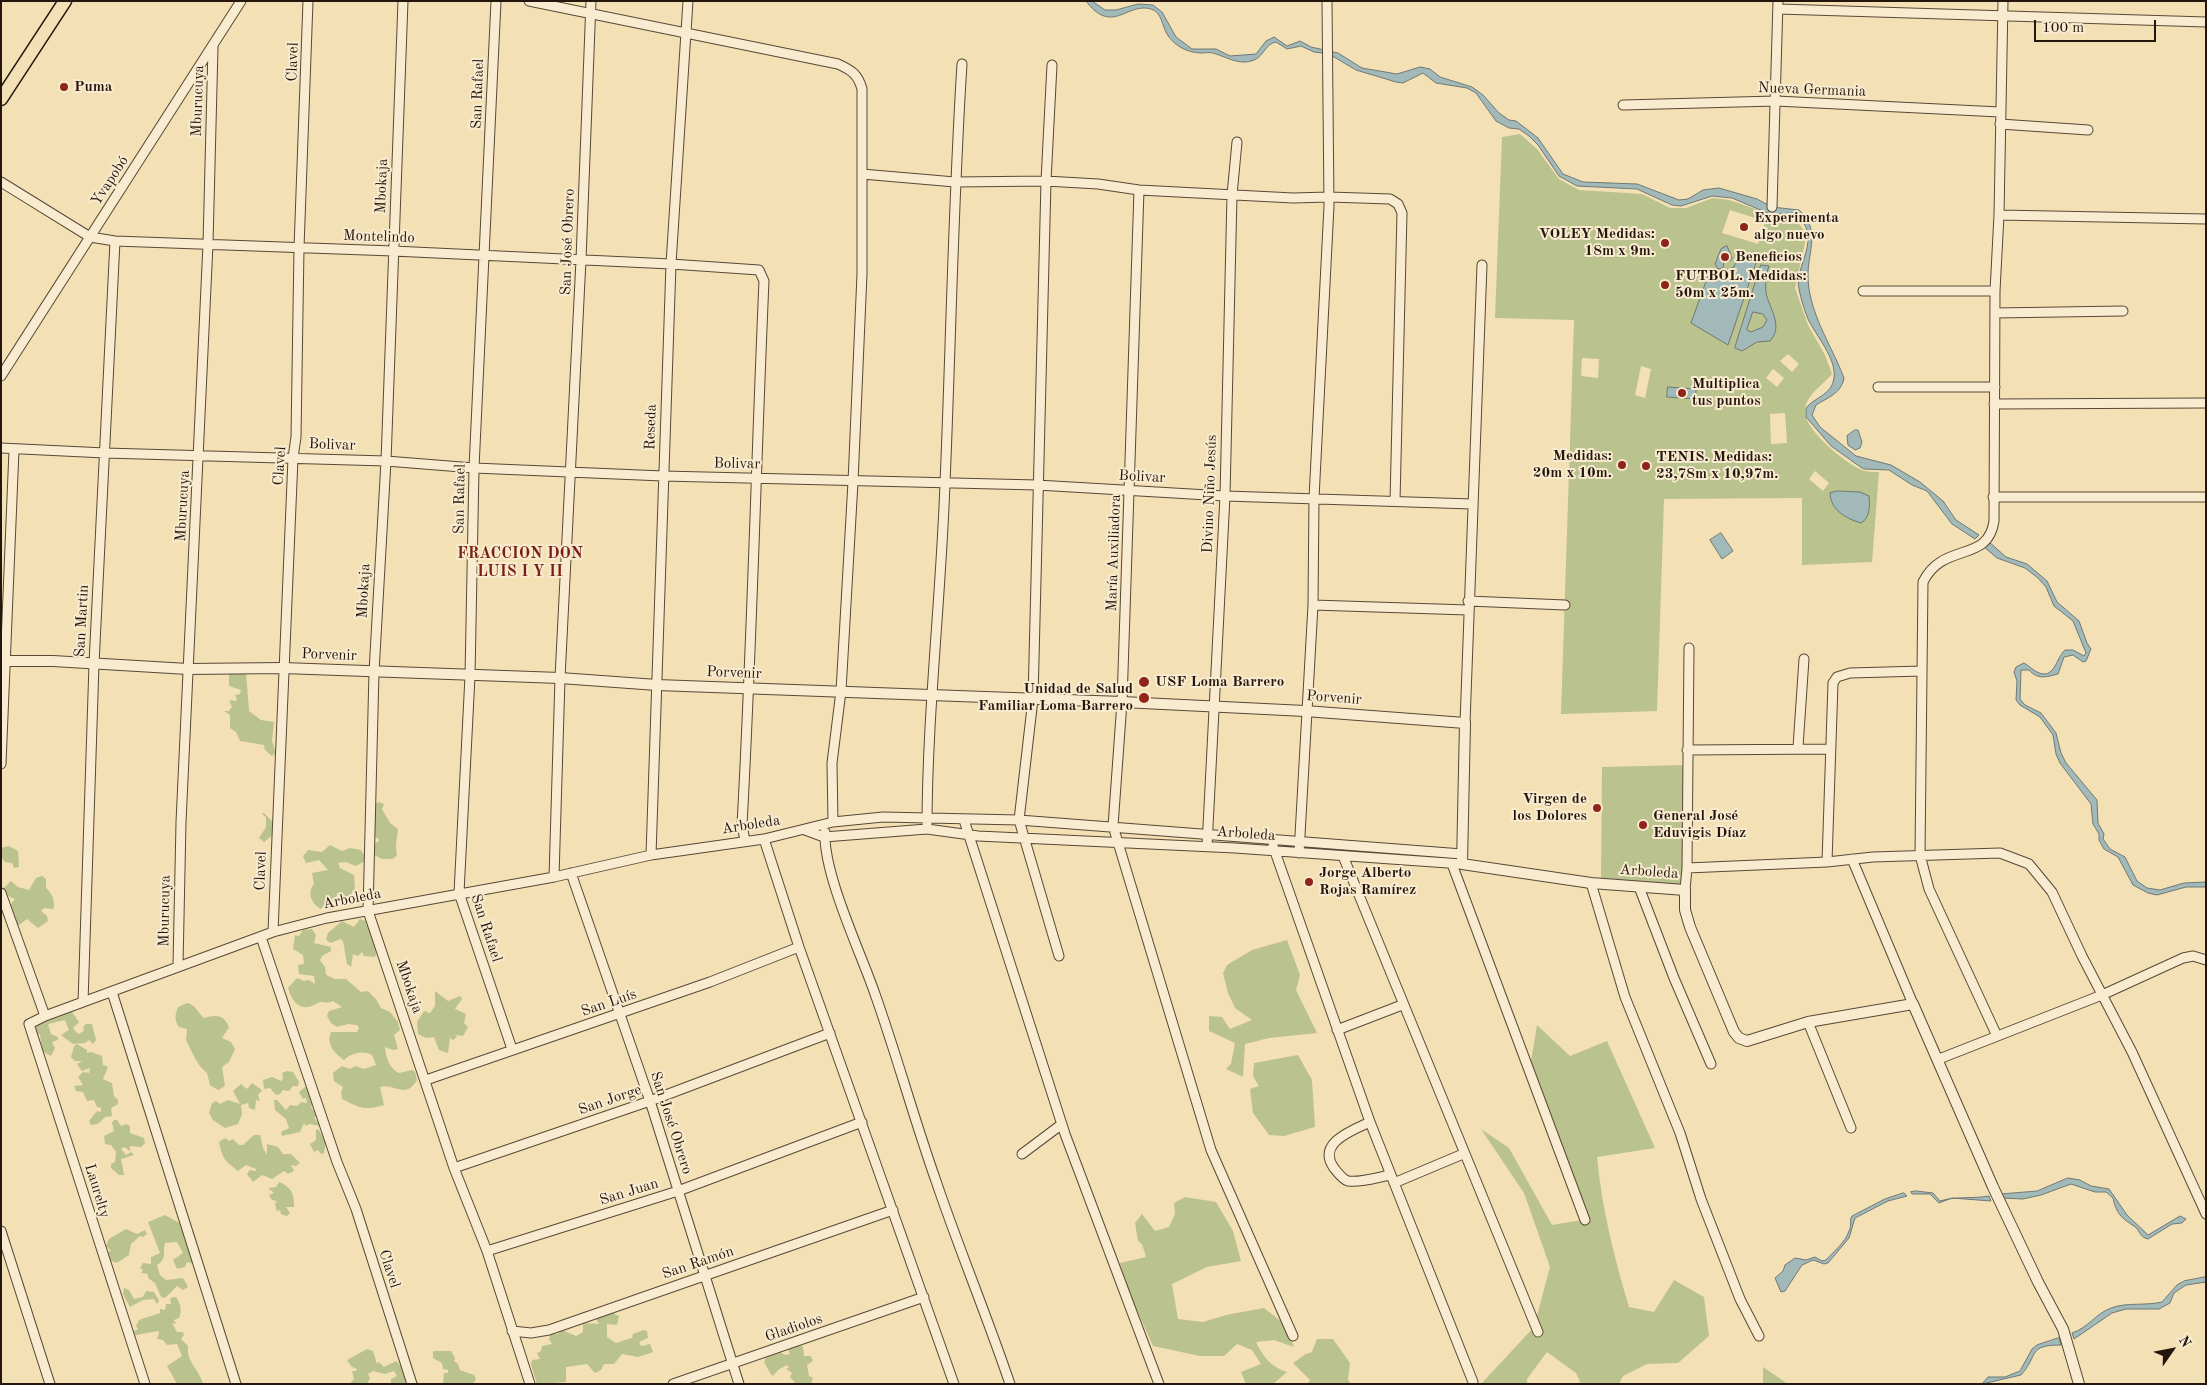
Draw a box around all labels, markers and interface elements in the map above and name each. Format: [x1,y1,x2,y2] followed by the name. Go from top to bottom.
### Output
[2037,10,2160,42] scale bar
[2042,21,2084,36] text: 100 m
[283,42,303,82] street label: Clavel
[468,58,488,130] street label: San Rafael
[188,65,208,137] street label: Mburucuya
[74,78,112,96] place label: Puma
[1758,79,1866,101] street label: Nueva Germania
[58,81,70,93] marker: Puma
[87,153,133,209] street label: Yvapobó
[372,158,392,214] street label: Mbokaja
[557,188,579,296] street label: San José Obrero
[1754,209,1839,244] place label: Experimenta algo nuevo
[1738,221,1750,233] marker: Experimenta algo nuevo
[1539,225,1655,260] place label: VOLEY Medidas: 18m x 9m.
[343,227,415,247] street label: Montelindo
[1659,237,1671,249] marker: VOLEY Medidas: 18m x 9m.
[1735,248,1802,266] place label: Beneficios
[1719,251,1731,263] marker: Beneficios
[1675,267,1807,302] place label: FUTBOL. Medidas: 50m x 25m.
[1659,279,1671,291] marker: FUTBOL. Medidas: 50m x 25m.
[1692,375,1761,410] place label: Multiplica tus puntos
[1676,387,1688,399] marker: Multiplica tus puntos
[641,404,661,450] street label: Reseda
[1199,434,1221,554] street label: Divino Niño Jesús
[308,435,356,455] street label: Bolivar
[270,446,290,486] street label: Clavel
[1533,447,1612,482] place label: Medidas: 20m x 10m.
[1656,448,1778,483] place label: TENIS. Medidas: 23,78m x 10,97m.
[713,455,761,473] street label: Bolivar
[1616,459,1628,471] marker: Medidas: 20m x 10m.
[1640,460,1652,472] marker: TENIS. Medidas: 23,78m x 10,97m.
[450,464,470,534] street label: San Rafael
[1118,467,1166,487] street label: Bolivar
[172,470,194,542] street label: Mburucuya
[1103,494,1125,612] street label: María Auxiliadora
[457,544,583,582] district label: FRACCION DON LUIS I Y II
[354,563,374,619] street label: Mbokaja
[71,584,93,658] street label: San Martin
[301,645,357,665] street label: Porvenir
[706,663,762,683] street label: Porvenir
[1155,673,1284,691] place label: USF Loma Barrero
[1137,675,1151,689] marker: USF Loma Barrero
[978,680,1133,715] place label: Unidad de Salud Familiar Loma Barrero
[1306,687,1362,709] street label: Porvenir
[1137,691,1151,705] marker: Unidad de Salud Familiar Loma Barrero
[1513,790,1587,825] place label: Virgen de los Dolores
[1591,802,1603,814] marker: Virgen de los Dolores
[1653,807,1746,842] place label: General José Eduvigis Díaz
[720,812,782,838] street label: Arboleda
[1637,819,1649,831] marker: General José Eduvigis Díaz
[1216,823,1276,845] street label: Arboleda
[251,851,271,891] street label: Clavel
[1619,861,1679,883] street label: Arboleda
[1319,864,1416,899] place label: Jorge Alberto Rojas Ramírez
[155,875,175,947] street label: Mburucuya
[1303,876,1315,888] marker: Jorge Alberto Rojas Ramírez
[321,885,383,913] street label: Arboleda
[467,892,505,964] street label: San Rafael
[392,958,426,1016] street label: Mbokaja
[579,985,639,1021] street label: San Luís
[646,1069,696,1177] street label: San José Obrero
[576,1081,644,1119] street label: San Jorge
[80,1162,114,1220] street label: Laurelty
[597,1175,661,1209] street label: San Juan
[660,1242,736,1284] street label: San Ramón
[374,1248,404,1290] street label: Clavel
[763,1310,825,1346] street label: Gladiolos
[2147,1325,2197,1375] north arrow
[2176,1334,2193,1350] text: N

